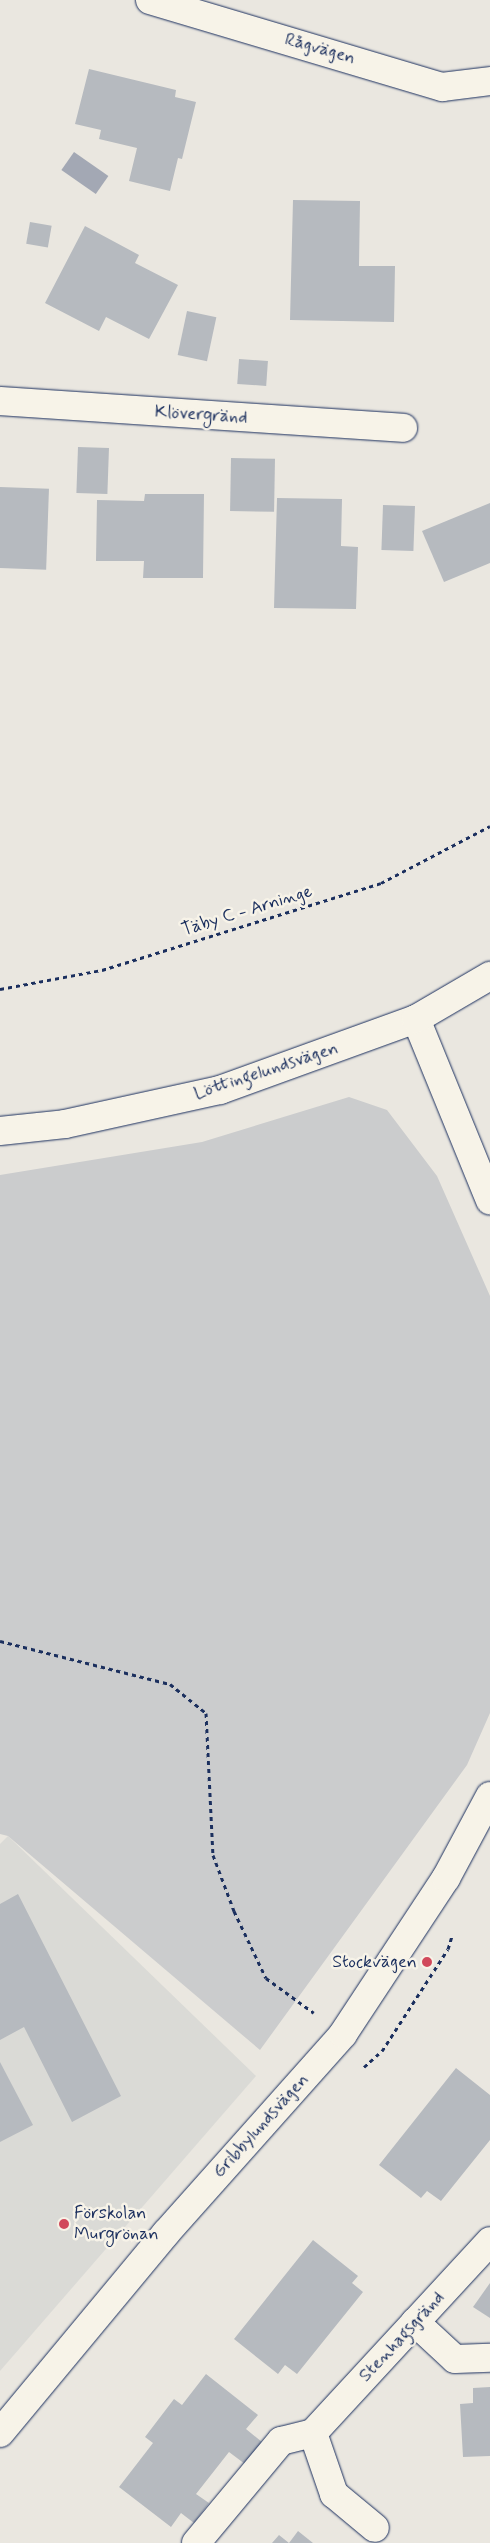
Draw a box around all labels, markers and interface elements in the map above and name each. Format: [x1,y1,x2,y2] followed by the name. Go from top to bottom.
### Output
[282,29,358,69] street label: Rågvägen
[154,401,248,429] street label: Klövergränd
[178,881,316,941] street label: Täby C - Arninge
[191,1037,341,1105] street label: Löttingelundsvägen
[332,1951,417,1973] place label: Stockvägen
[421,1956,433,1968] marker: Stockvägen
[209,2069,313,2183] street label: Gribbylundsvägen
[74,2203,159,2246] place label: Förskolan Murgrönan
[58,2218,70,2230] marker: Förskolan Murgrönan
[355,2287,449,2387] street label: Stenhagsgränd

